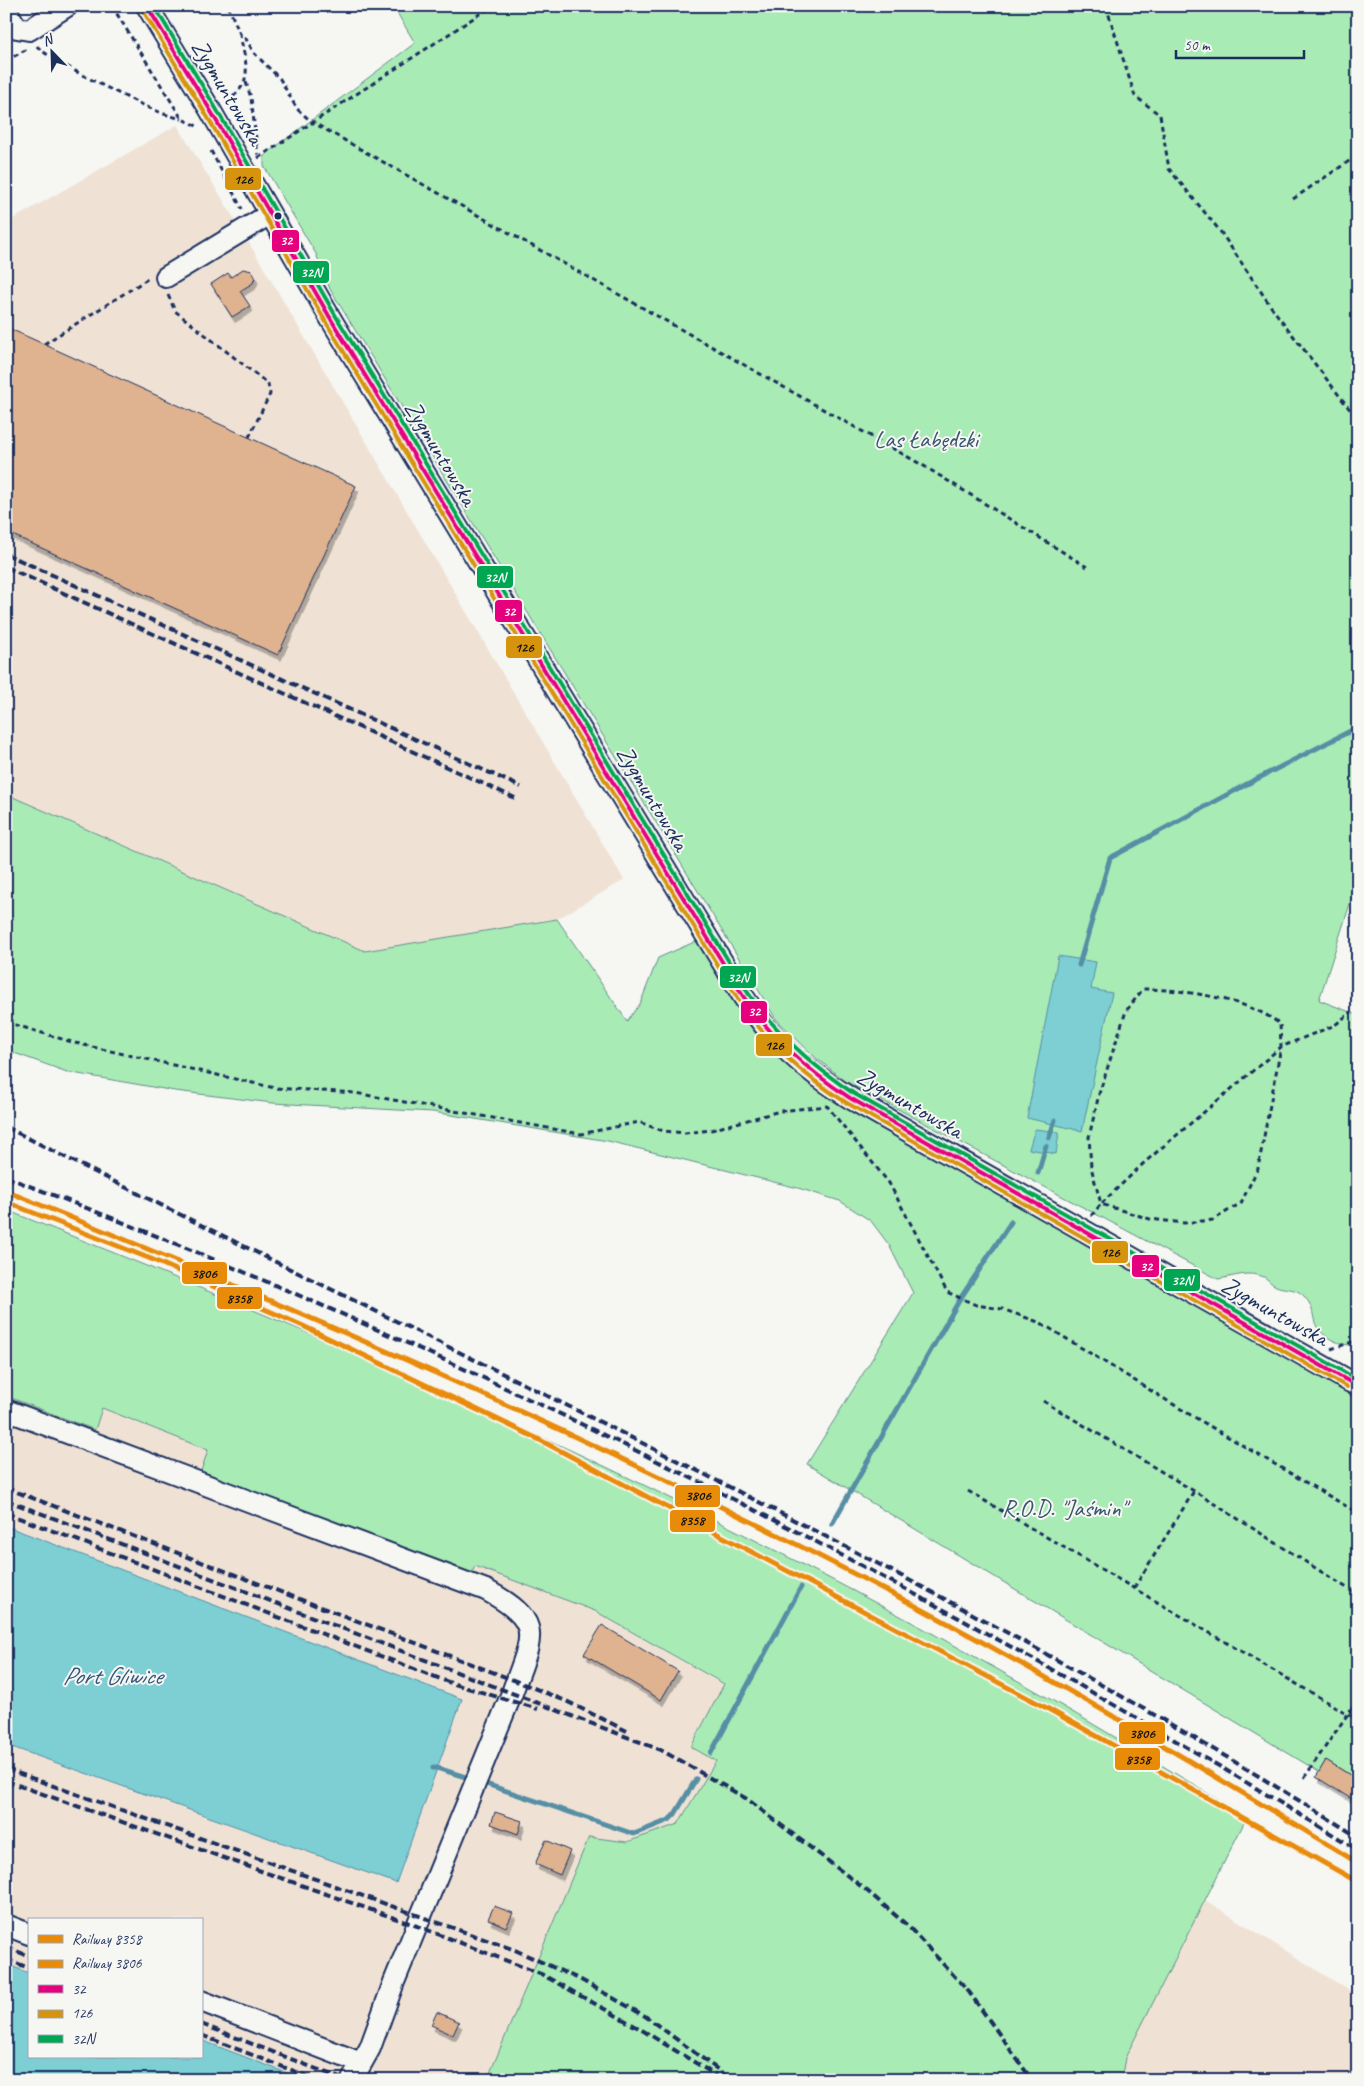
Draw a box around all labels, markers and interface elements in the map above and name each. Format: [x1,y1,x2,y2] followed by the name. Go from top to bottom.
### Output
[28,28,78,78] north arrow
[1176,28,1304,60] scale bar
[40,30,57,50] text: N
[185,34,272,152] street label: Zygmuntowska
[1184,36,1211,55] text: 50 m
[224,167,262,191] line badge: 126
[233,171,254,188] text: 126
[273,211,283,221] unlabelled marker
[271,229,300,253] line badge: 32
[280,232,294,249] text: 32
[292,260,330,284] line badge: 32N
[300,264,324,281] text: 32N
[398,395,485,513] street label: Zygmuntowska
[874,424,980,454] park label: Las Łabędzki
[476,565,514,589] line badge: 32N
[484,569,508,586] text: 32N
[494,599,523,623] line badge: 32
[503,603,517,620] text: 32
[505,635,543,659] line badge: 126
[514,639,535,656] text: 126
[610,740,697,858] street label: Zygmuntowska
[719,965,757,989] line badge: 32N
[727,969,751,986] text: 32N
[740,1000,768,1024] line badge: 32
[748,1003,762,1020] text: 32
[755,1033,793,1057] line badge: 126
[764,1037,785,1054] text: 126
[852,1061,970,1146] street label: Zygmuntowska
[1091,1240,1129,1264] line badge: 126
[1100,1244,1121,1261] text: 126
[1131,1254,1160,1278] line badge: 32
[1140,1258,1154,1275] text: 32
[181,1261,228,1285] line badge: 3806
[191,1265,218,1282] text: 3806
[1163,1268,1201,1292] line badge: 32N
[1216,1269,1335,1354] street label: Zygmuntowska
[1171,1272,1195,1289] text: 32N
[216,1286,263,1310] line badge: 8358
[227,1290,253,1307] text: 8358
[674,1484,721,1508] line badge: 3806
[685,1487,712,1504] text: 3806
[1002,1493,1132,1523] park label: R.O.D. "Jaśmin"
[669,1509,716,1533] line badge: 8358
[680,1512,706,1529] text: 8358
[63,1660,165,1692] water label: Port Gliwice
[1118,1721,1166,1745] line badge: 3806
[1129,1725,1156,1742] text: 3806
[1114,1747,1161,1771] line badge: 8358
[1126,1751,1152,1768] text: 8358
[28,1918,202,2058] legend
[72,1930,143,1949] text: Railway 8358
[72,1954,143,1973] text: Railway 3806
[72,1980,87,1999] text: 32
[72,2004,94,2023] text: 126
[72,2030,98,2049] text: 32N

